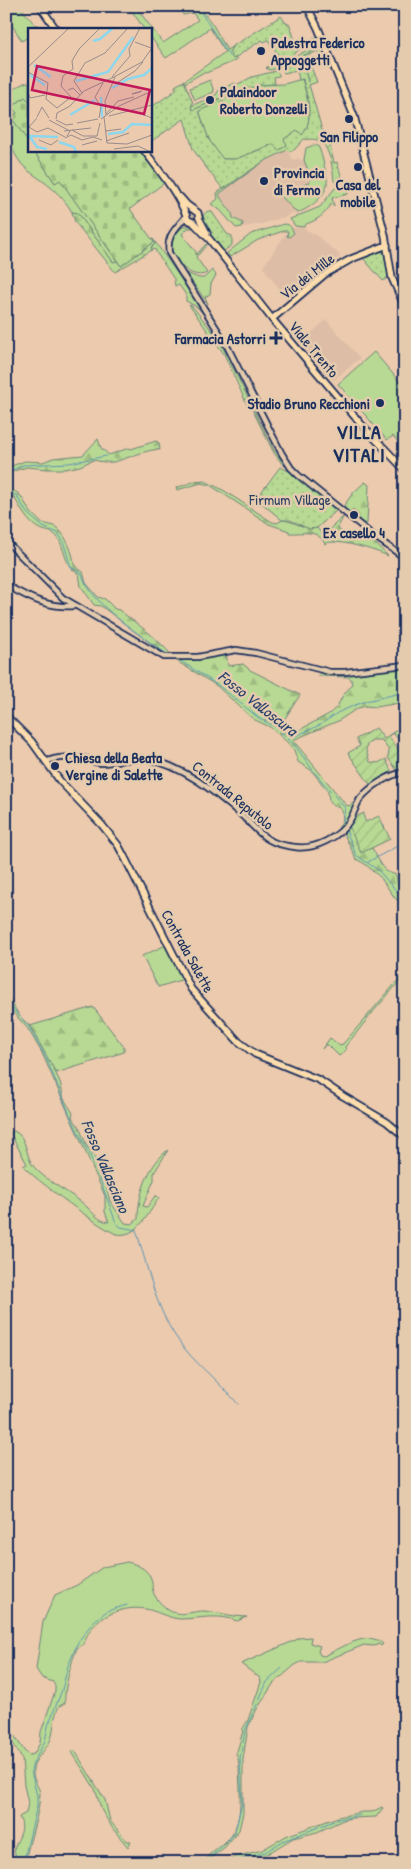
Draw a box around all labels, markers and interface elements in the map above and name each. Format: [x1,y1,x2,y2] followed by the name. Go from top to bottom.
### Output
[28,28,151,151] inset map
[271,32,365,71] place label: Palestra Federico Appoggetti
[255,45,267,57] marker: Palestra Federico Appoggetti
[220,81,308,119] place label: Palaindoor Roberto Donzelli
[204,94,216,106] marker: Palaindoor Roberto Donzelli
[343,113,355,125] marker: San Filippo
[320,126,378,148] place label: San Filippo
[352,161,364,173] marker: Casa del mobile
[274,162,324,200] place label: Provincia di Fermo
[335,174,382,212] place label: Casa del mobile
[258,175,270,187] marker: Provincia di Fermo
[275,248,339,304] street label: Via dei Mille
[284,316,344,382] street label: Viale Trento
[174,328,266,349] place label: Farmacia Astorri
[270,332,282,344] marker: Farmacia Astorri
[247,393,370,414] place label: Stadio Bruno Recchioni
[374,397,386,409] marker: Stadio Bruno Recchioni
[332,418,386,468] district label: VILLA VITALI
[248,489,331,510] park label: Firmum Village
[348,509,360,521] marker: Ex casello 4
[323,522,385,543] place label: Ex casello 4
[214,665,303,742] water label: Fosso Valloscura
[65,747,163,786] place label: Chiesa della Beata Vergine di Salette
[188,756,278,834] street label: Contrada Reputolo
[49,760,61,772] marker: Chiesa della Beata Vergine di Salette
[157,906,220,996] street label: Contrada Salette
[76,1116,136,1217] water label: Fosso Vallasciano

